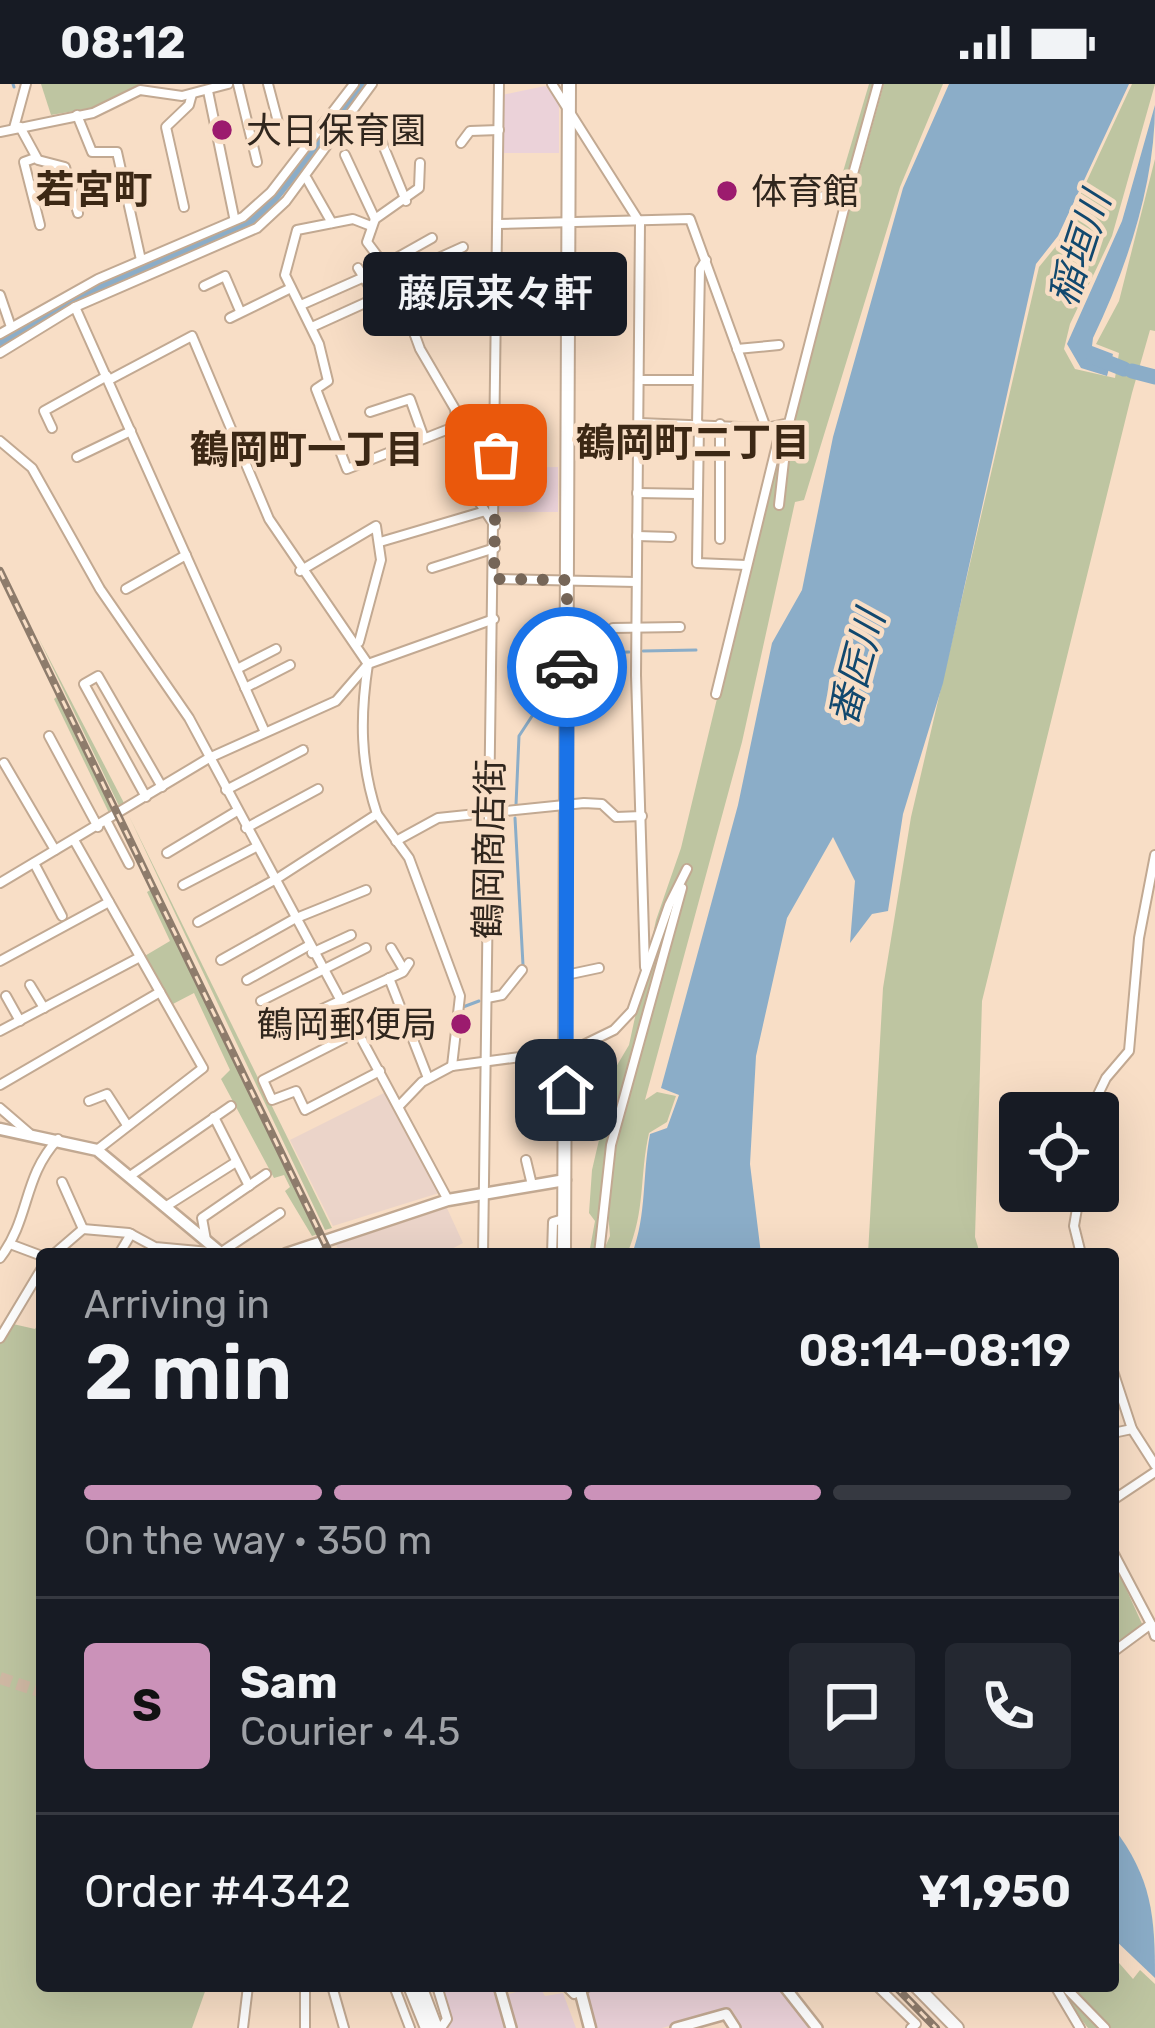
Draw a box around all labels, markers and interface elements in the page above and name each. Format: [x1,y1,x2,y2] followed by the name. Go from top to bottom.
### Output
[60,16,186,69] text: 08:12
[246,109,426,152] place label: 大日保育園
[209,117,235,143] marker: 大日保育園
[35,167,153,213] district label: 若宮町
[751,170,859,213] place label: 体育館
[714,178,740,204] marker: 体育館
[1040,182,1121,312] water label: 稲垣川
[364,251,628,335] callout: 藤原来々軒
[397,271,593,317] text: 藤原来々軒
[445,404,547,506] pin
[576,420,810,466] district label: 鶴岡町二丁目
[463,422,529,488] icon: bag
[190,427,424,473] district label: 鶴岡町一丁目
[820,602,895,730] water label: 番匠川
[507,607,627,727] courier
[534,634,600,700] icon: car
[466,759,512,939] street label: 鶴岡商店街
[257,1003,437,1046] place label: 鶴岡郵便局
[448,1011,474,1037] marker: 鶴岡郵便局
[515,1039,617,1141] pin
[533,1057,599,1123] icon: home
[999,1092,1119,1212] map controls
[999,1092,1119,1212] button: locate
[84,1282,270,1328] text: Arriving in
[798,1324,1071,1377] text: 08:14–08:19
[84,1326,292,1419] text: 2 min
[84,1518,432,1564] text: On the way · 350 m
[789,1643,915,1769] button: chat
[945,1643,1071,1769] button: phone
[240,1656,338,1709] text: Sam
[132,1679,162,1732] text: S
[240,1709,460,1755] text: Courier · 4.5
[84,1865,351,1918] text: Order #4342
[918,1865,1071,1918] text: ¥1,950

